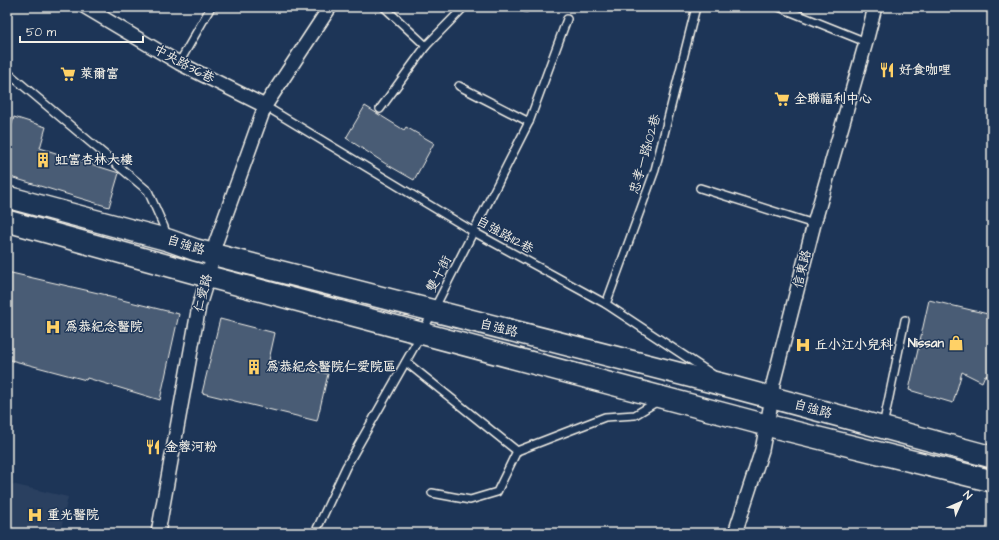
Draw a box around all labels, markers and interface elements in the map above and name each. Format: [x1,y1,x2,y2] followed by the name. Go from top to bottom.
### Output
[20,18,143,44] scale bar
[26,24,57,41] text: 50 m
[150,40,218,88] street label: 中央路36巷
[878,61,896,79] restaurant icon: 好食咖哩
[899,61,951,79] place label: 好食咖哩
[59,65,77,83] supermarket icon: 萊爾富
[80,65,119,83] place label: 萊爾富
[773,90,791,108] supermarket icon: 全聯福利中心
[794,90,872,108] place label: 全聯福利中心
[625,112,665,196] street label: 忠孝一路102巷
[34,151,52,169] building icon: 虹富杏林大樓
[55,151,133,169] place label: 虹富杏林大樓
[473,212,537,258] street label: 自強路112巷
[165,231,207,259] street label: 自強路
[789,248,815,290] street label: 信東路
[422,253,456,295] street label: 雙十街
[190,272,216,314] street label: 仁愛路
[478,315,520,341] street label: 自強路
[44,318,62,336] hospital icon: 為恭紀念醫院
[65,318,143,336] place label: 為恭紀念醫院
[908,334,944,352] place label: Nissan
[947,334,965,352] shop icon: Nissan
[794,336,812,354] hospital icon: 丘小江小兒科
[815,336,894,354] place label: 丘小江小兒科
[245,358,263,376] building icon: 為恭紀念醫院仁愛院區
[266,358,396,376] place label: 為恭紀念醫院仁愛院區
[792,395,834,423] street label: 自強路
[144,438,162,456] restaurant icon: 金蓉河粉
[165,438,217,456] place label: 金蓉河粉
[941,482,981,522] north arrow
[960,488,976,503] text: N
[26,506,44,524] hospital icon: 重光醫院
[47,506,99,524] place label: 重光醫院

